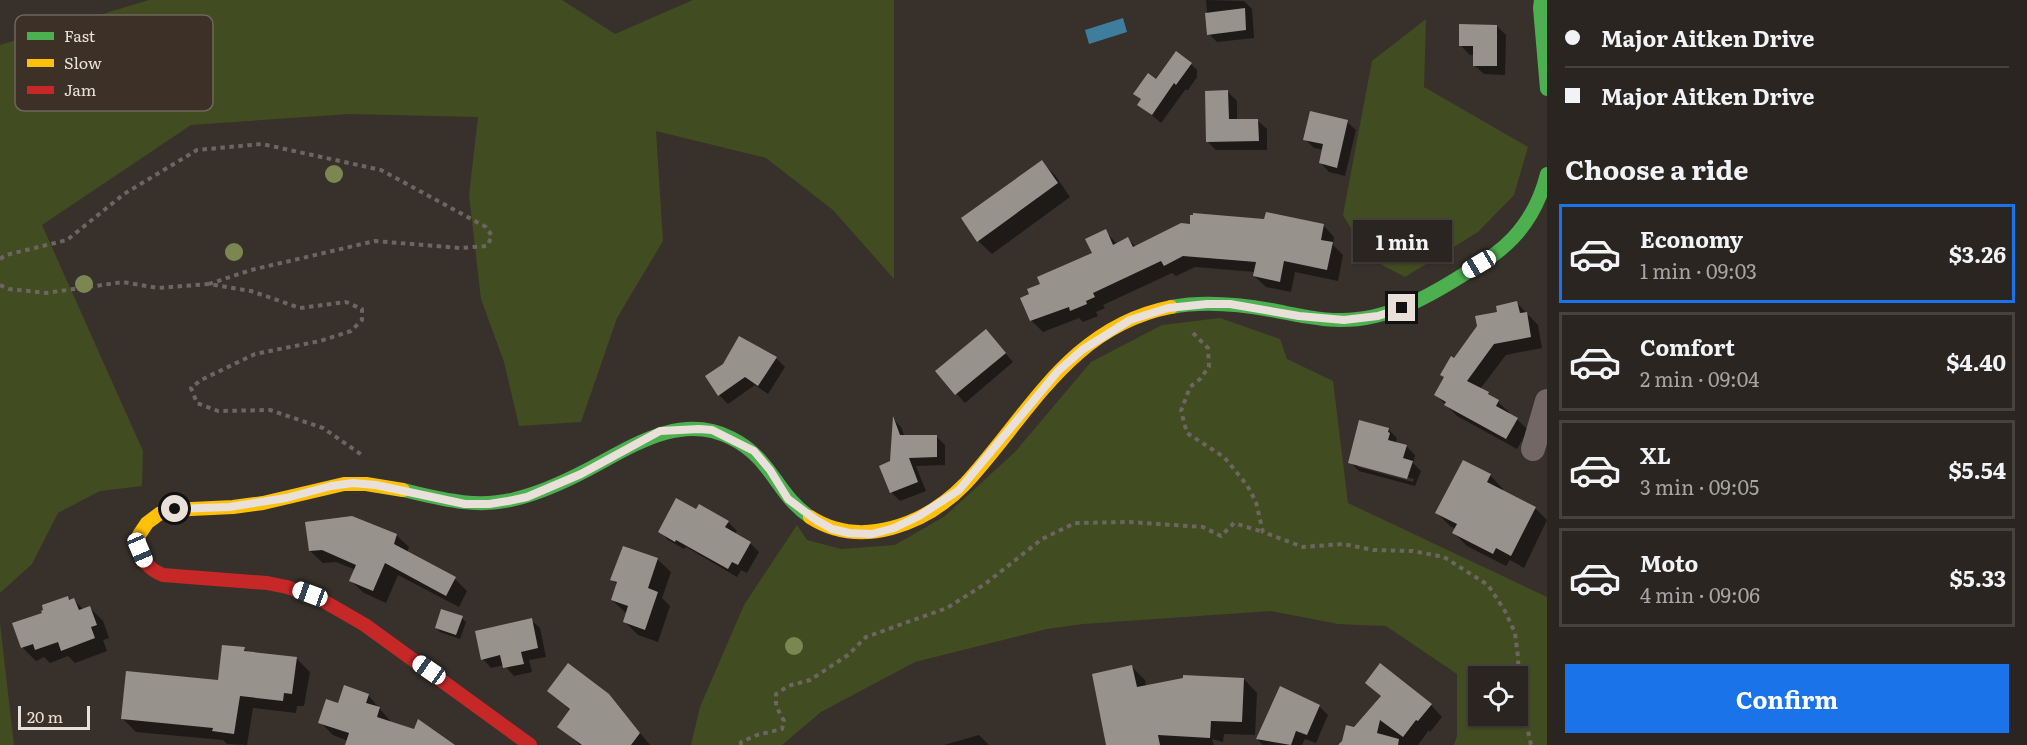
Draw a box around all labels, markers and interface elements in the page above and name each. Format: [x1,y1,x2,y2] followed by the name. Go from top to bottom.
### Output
[15,15,213,111] legend
[1601,21,1814,54] text: Major Aitken Drive
[64,23,96,47] text: Fast
[64,50,102,74] text: Slow
[64,77,97,101] text: Jam
[1601,79,1814,112] text: Major Aitken Drive
[1565,148,1748,188] text: Choose a ride
[1352,221,1452,263] callout: 1 min
[1640,222,1743,255] text: Economy
[1376,226,1429,256] text: 1 min
[1568,227,1622,281] icon: car
[1949,237,2006,270] text: $3.26
[1459,247,1499,281] car
[1640,255,1757,285] text: 1 min · 09:03
[1388,294,1415,321] route end
[1640,330,1735,363] text: Comfort
[1568,335,1622,389] icon: car
[1946,345,2006,378] text: $4.40
[1640,363,1759,393] text: 2 min · 09:04
[1640,438,1671,471] text: XL
[1568,443,1622,497] icon: car
[1948,453,2006,486] text: $5.54
[1640,471,1759,501] text: 3 min · 09:05
[161,495,188,522] route start
[125,530,155,570] car
[1640,546,1698,579] text: Moto
[1568,551,1622,605] icon: car
[1950,561,2006,594] text: $5.33
[290,579,330,609] car
[1640,579,1760,609] text: 4 min · 09:06
[409,652,449,688] car
[1565,664,2009,733] button: Confirm
[1468,666,1528,726] map controls
[1468,666,1528,726] button: locate
[18,703,90,730] scale bar
[27,704,63,728] text: 20 m

